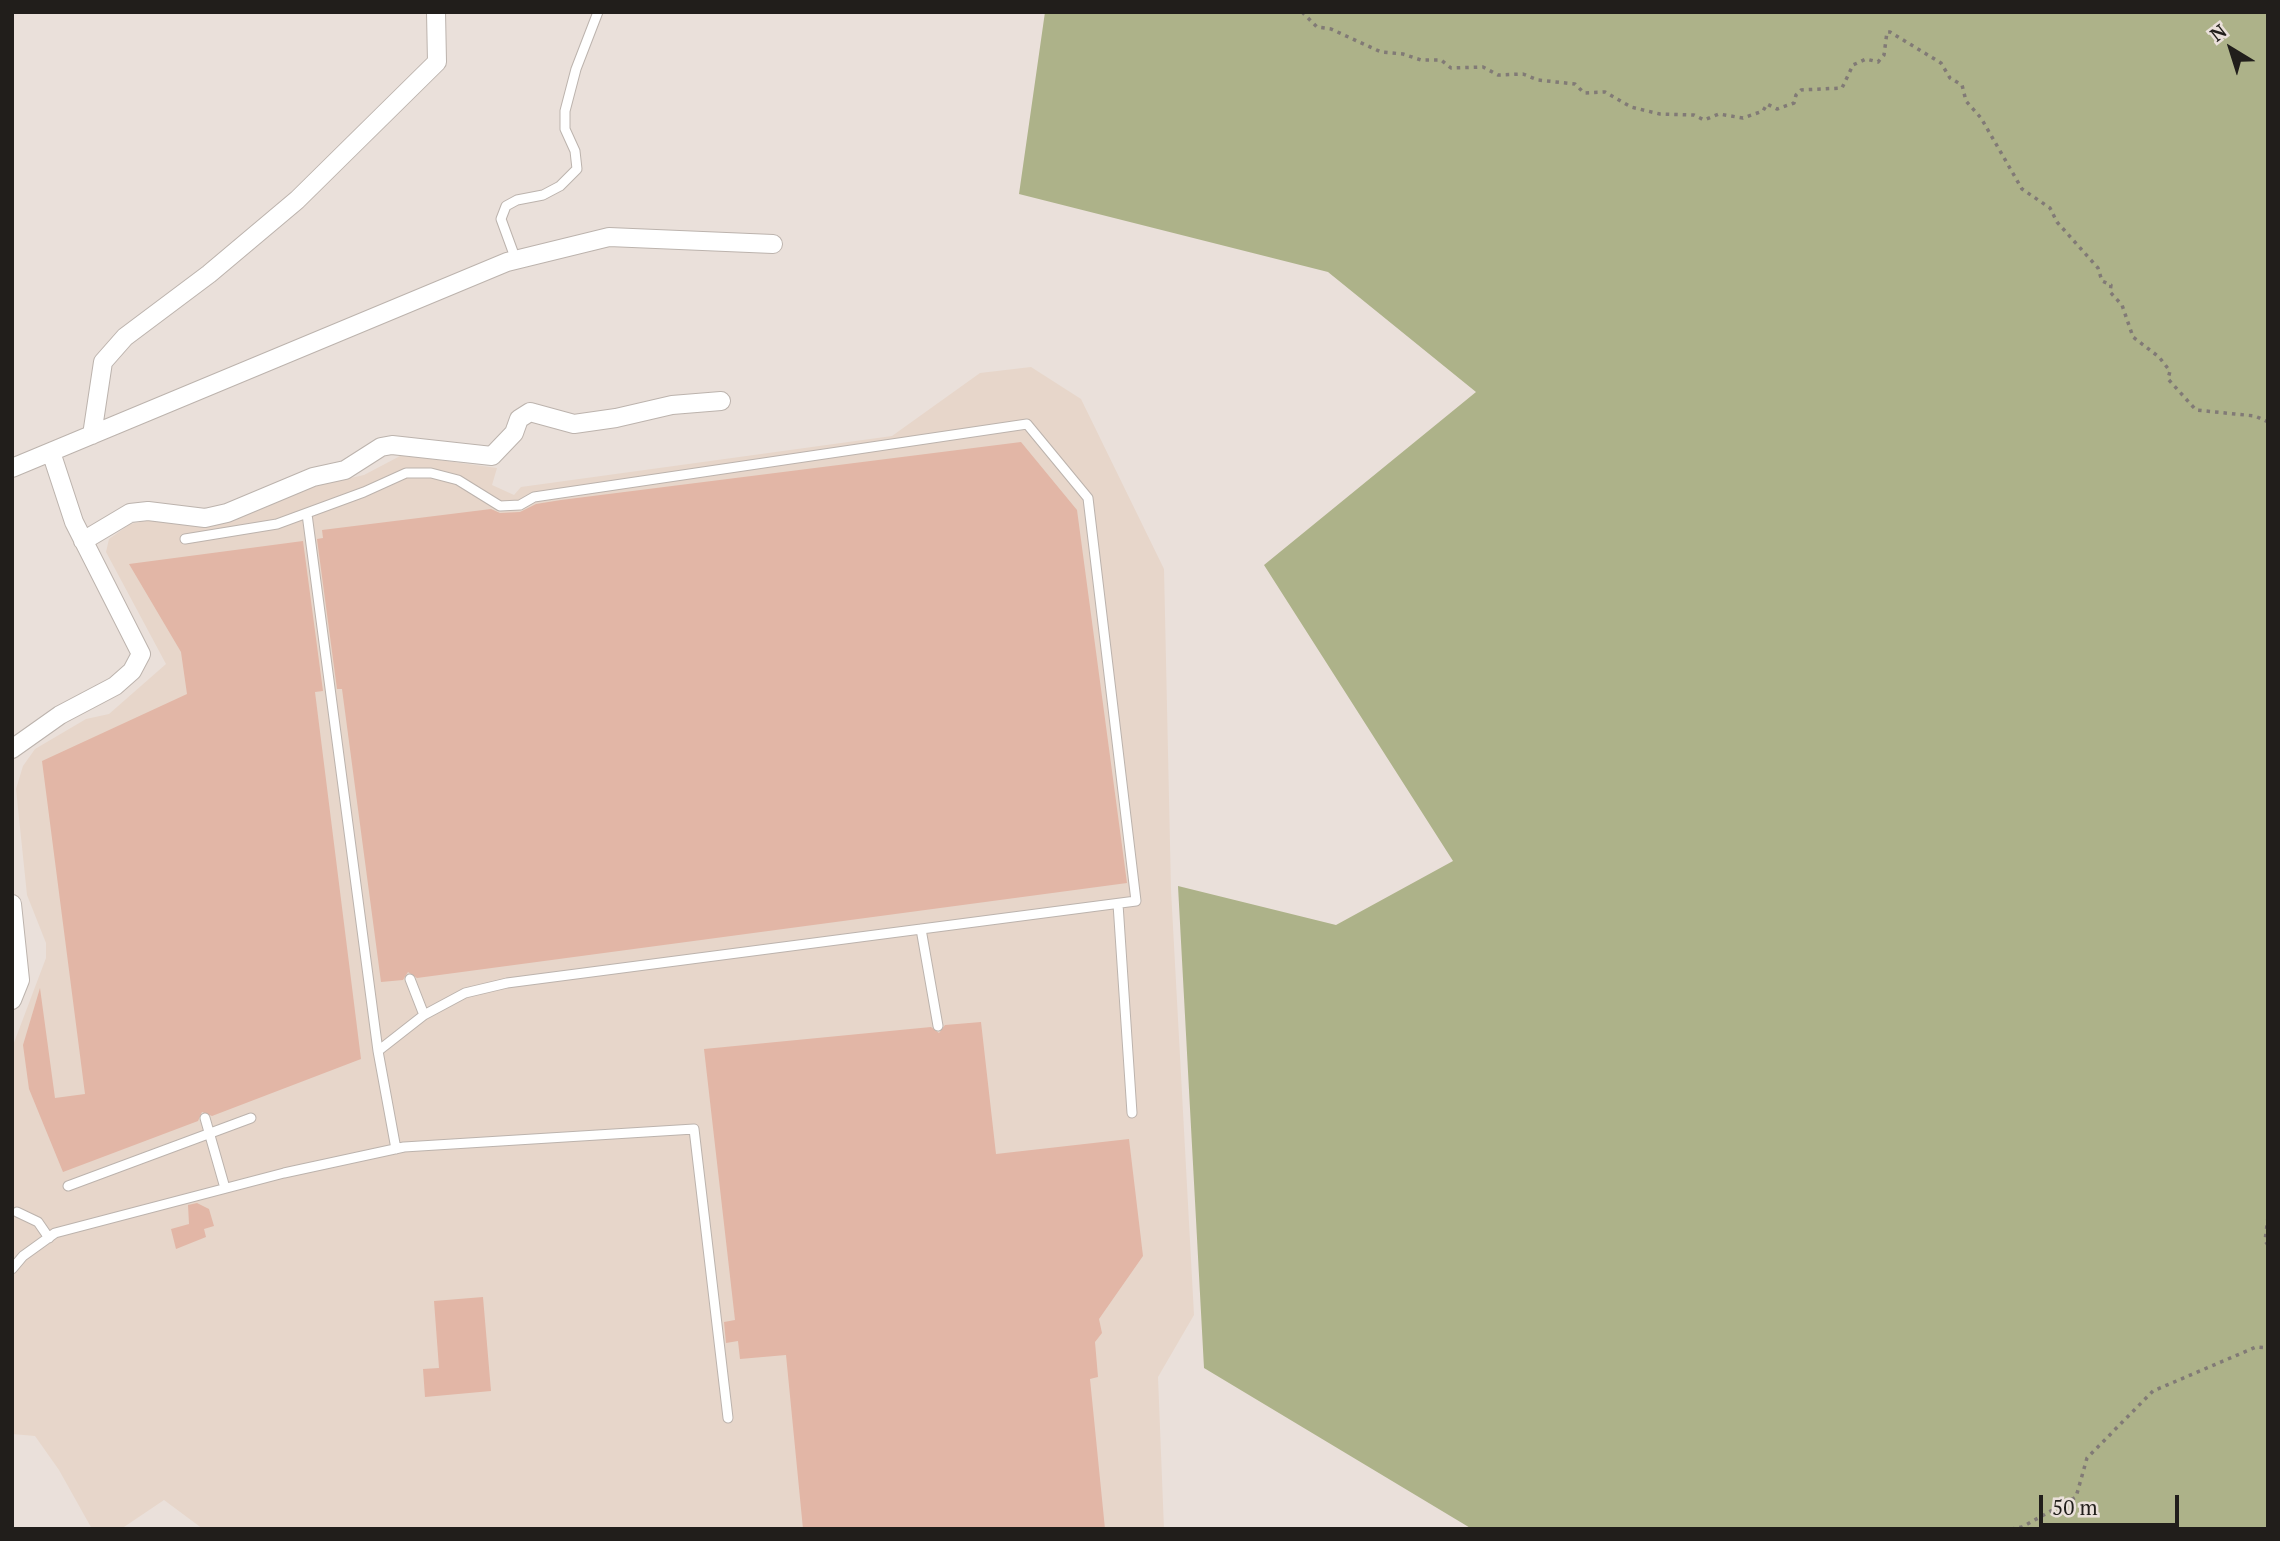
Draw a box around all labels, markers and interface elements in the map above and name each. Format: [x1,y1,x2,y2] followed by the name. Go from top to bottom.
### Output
[2196,14,2266,84] north arrow
[2204,18,2231,46] text: N
[2042,1482,2182,1526] scale bar
[2052,1493,2098,1521] text: 50 m

